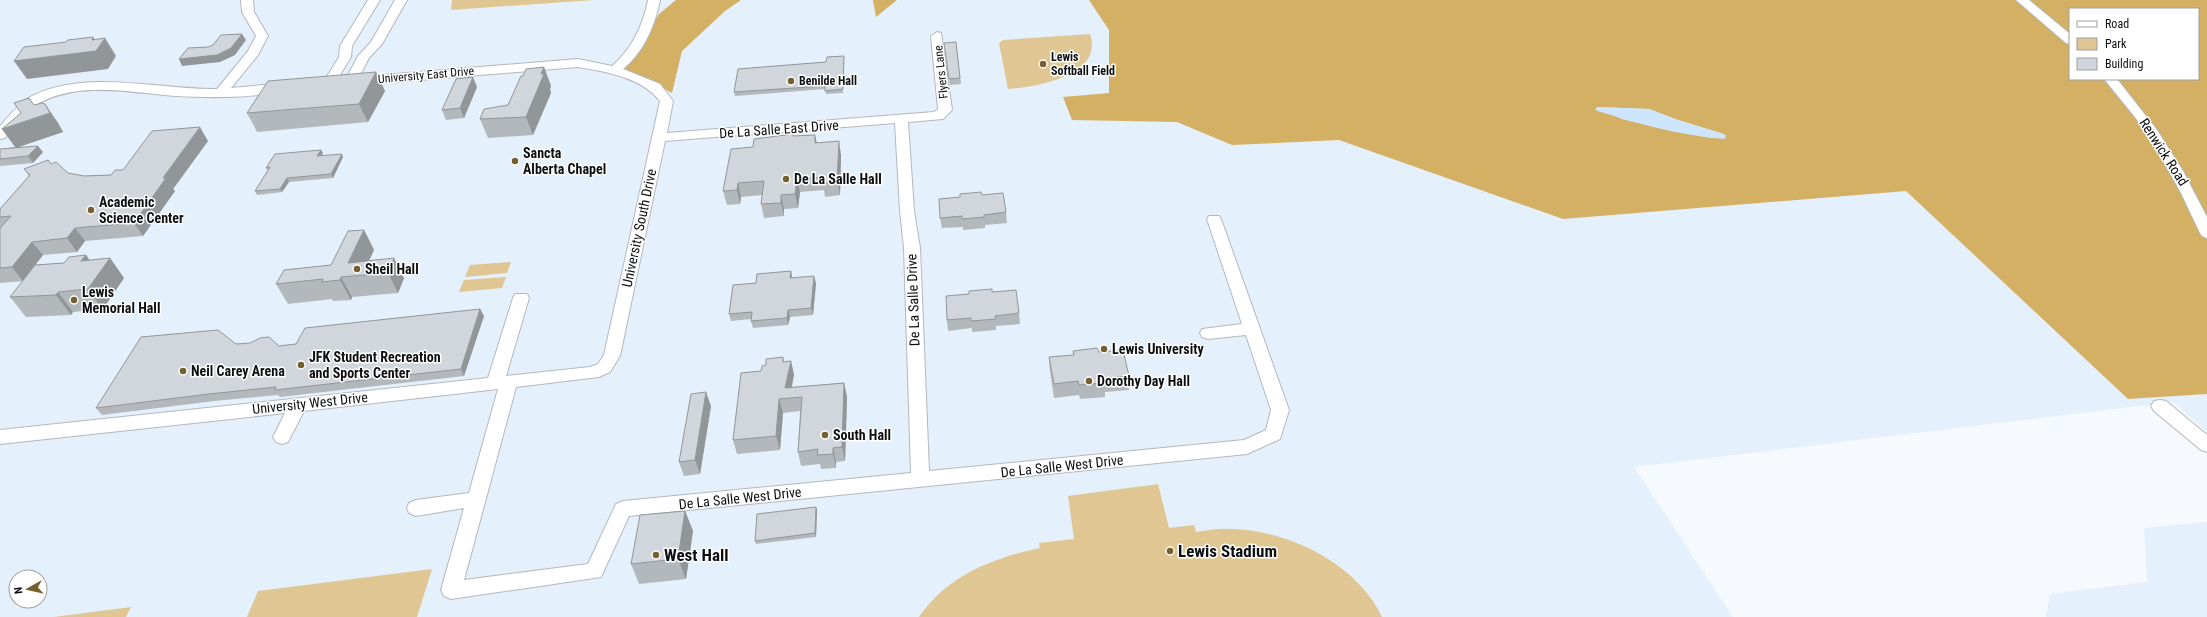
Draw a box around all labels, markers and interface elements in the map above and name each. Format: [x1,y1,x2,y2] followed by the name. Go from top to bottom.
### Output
[2069,8,2199,80] legend
[2105,17,2129,31] text: Road
[2105,37,2127,51] text: Park
[931,44,951,100] street label: Flyers Lane
[1051,50,1115,78] place label: Lewis Softball Field
[2105,57,2143,71] text: Building
[1038,59,1048,69] marker: Lewis Softball Field
[377,64,475,86] street label: University East Drive
[799,74,857,88] place label: Benilde Hall
[786,76,796,86] marker: Benilde Hall
[2136,115,2192,189] street label: Renwick Road
[719,117,840,141] street label: De La Salle East Drive
[523,145,606,177] place label: Sancta Alberta Chapel
[510,156,520,166] marker: Sancta Alberta Chapel
[619,167,659,289] street label: University South Drive
[794,171,882,187] place label: De La Salle Hall
[781,174,791,184] marker: De La Salle Hall
[99,194,184,226] place label: Academic Science Center
[86,205,96,215] marker: Academic Science Center
[903,253,923,346] street label: De La Salle Drive
[365,261,419,277] place label: Sheil Hall
[352,264,362,274] marker: Sheil Hall
[82,284,160,316] place label: Lewis Memorial Hall
[69,295,79,305] marker: Lewis Memorial Hall
[1112,341,1204,357] place label: Lewis University
[1099,344,1109,354] marker: Lewis University
[309,349,441,381] place label: JFK Student Recreation and Sports Center
[296,360,306,370] marker: JFK Student Recreation and Sports Center
[191,363,285,379] place label: Neil Carey Arena
[178,366,188,376] marker: Neil Carey Arena
[1097,373,1190,389] place label: Dorothy Day Hall
[1084,376,1094,386] marker: Dorothy Day Hall
[251,389,369,417] street label: University West Drive
[833,427,891,443] place label: South Hall
[820,430,830,440] marker: South Hall
[1000,452,1125,480] street label: De La Salle West Drive
[678,484,803,512] street label: De La Salle West Drive
[1178,541,1277,561] place label: Lewis Stadium
[664,545,728,565] place label: West Hall
[1165,546,1175,556] marker: Lewis Stadium
[651,550,661,560] marker: West Hall
[8,569,48,609] north arrow
[12,586,25,595] text: N

